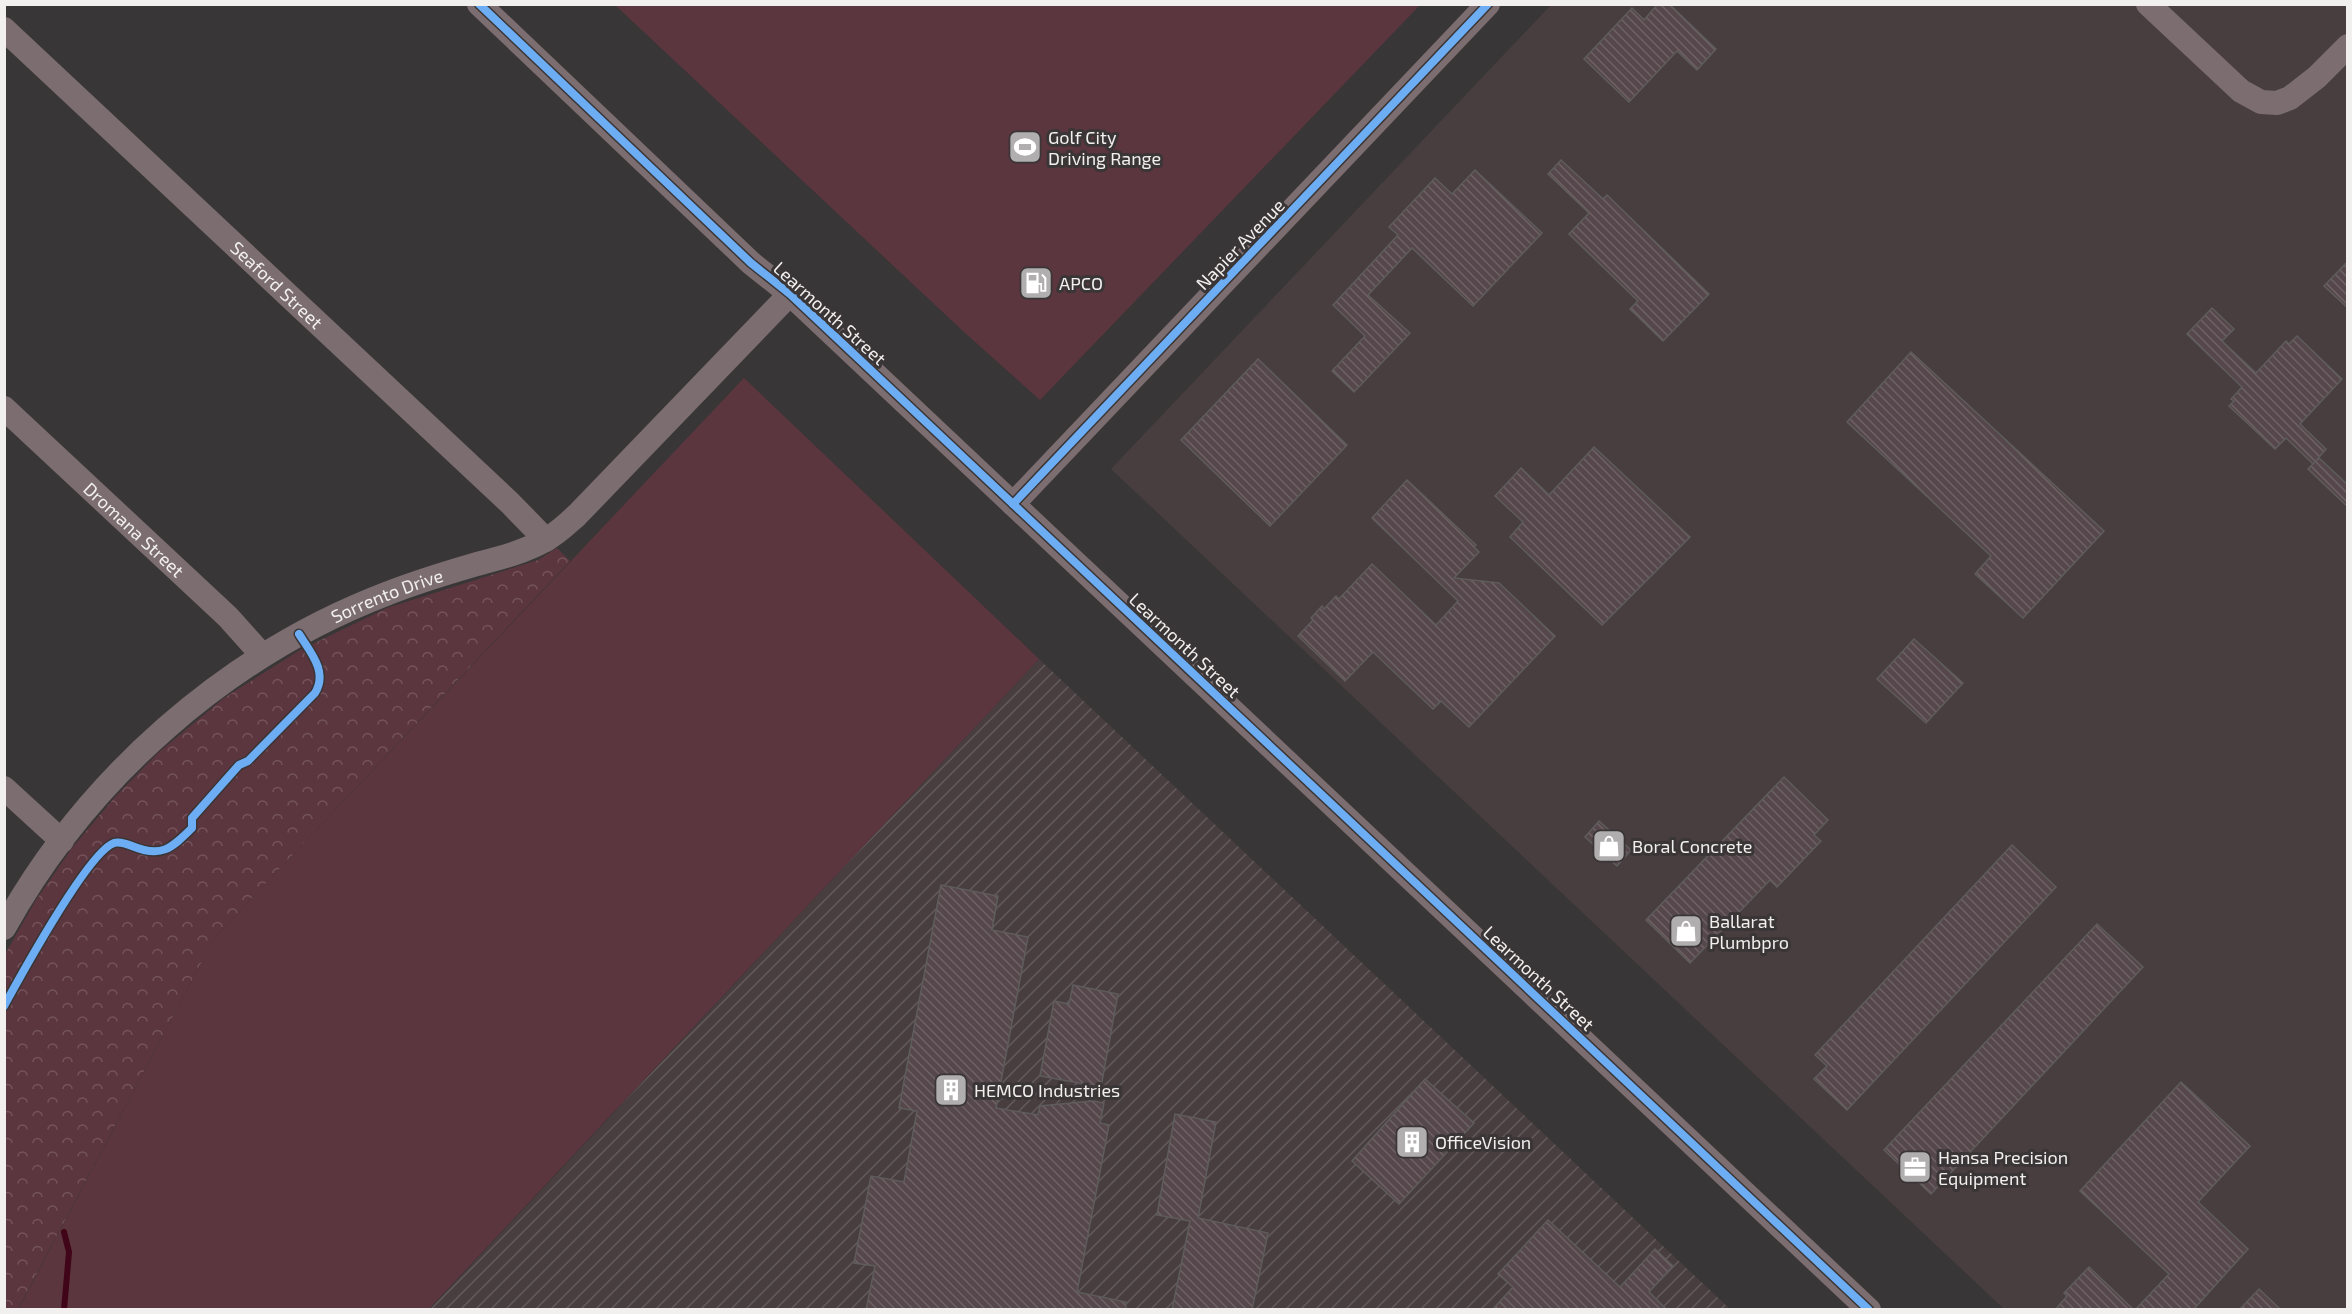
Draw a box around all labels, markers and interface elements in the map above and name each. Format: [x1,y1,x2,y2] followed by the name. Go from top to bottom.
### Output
[1048,126,1161,169] place label: Golf City Driving Range
[1007,129,1043,165] sports icon: Golf City Driving Range
[1191,194,1289,294] street label: Napier Avenue
[226,236,328,333] street label: Seaford Street
[769,257,891,369] street label: Learmonth Street
[1018,265,1054,301] fuel station icon: APCO
[1059,272,1103,294] place label: APCO
[79,477,189,582] street label: Dromana Street
[327,564,446,627] street label: Sorrento Drive
[1125,588,1245,702] street label: Learmonth Street
[1591,828,1627,864] shop icon: Boral Concrete
[1632,835,1752,857] place label: Boral Concrete
[1709,910,1789,953] place label: Ballarat Plumbpro
[1668,913,1704,949] shop icon: Ballarat Plumbpro
[1479,921,1599,1035] street label: Learmonth Street
[933,1072,969,1108] building icon: HEMCO Industries
[974,1079,1120,1101] place label: HEMCO Industries
[1394,1124,1430,1160] building icon: OfficeVision
[1435,1131,1531,1153] place label: OfficeVision
[1938,1146,2068,1189] place label: Hansa Precision Equipment
[1897,1149,1933,1185] office icon: Hansa Precision Equipment

